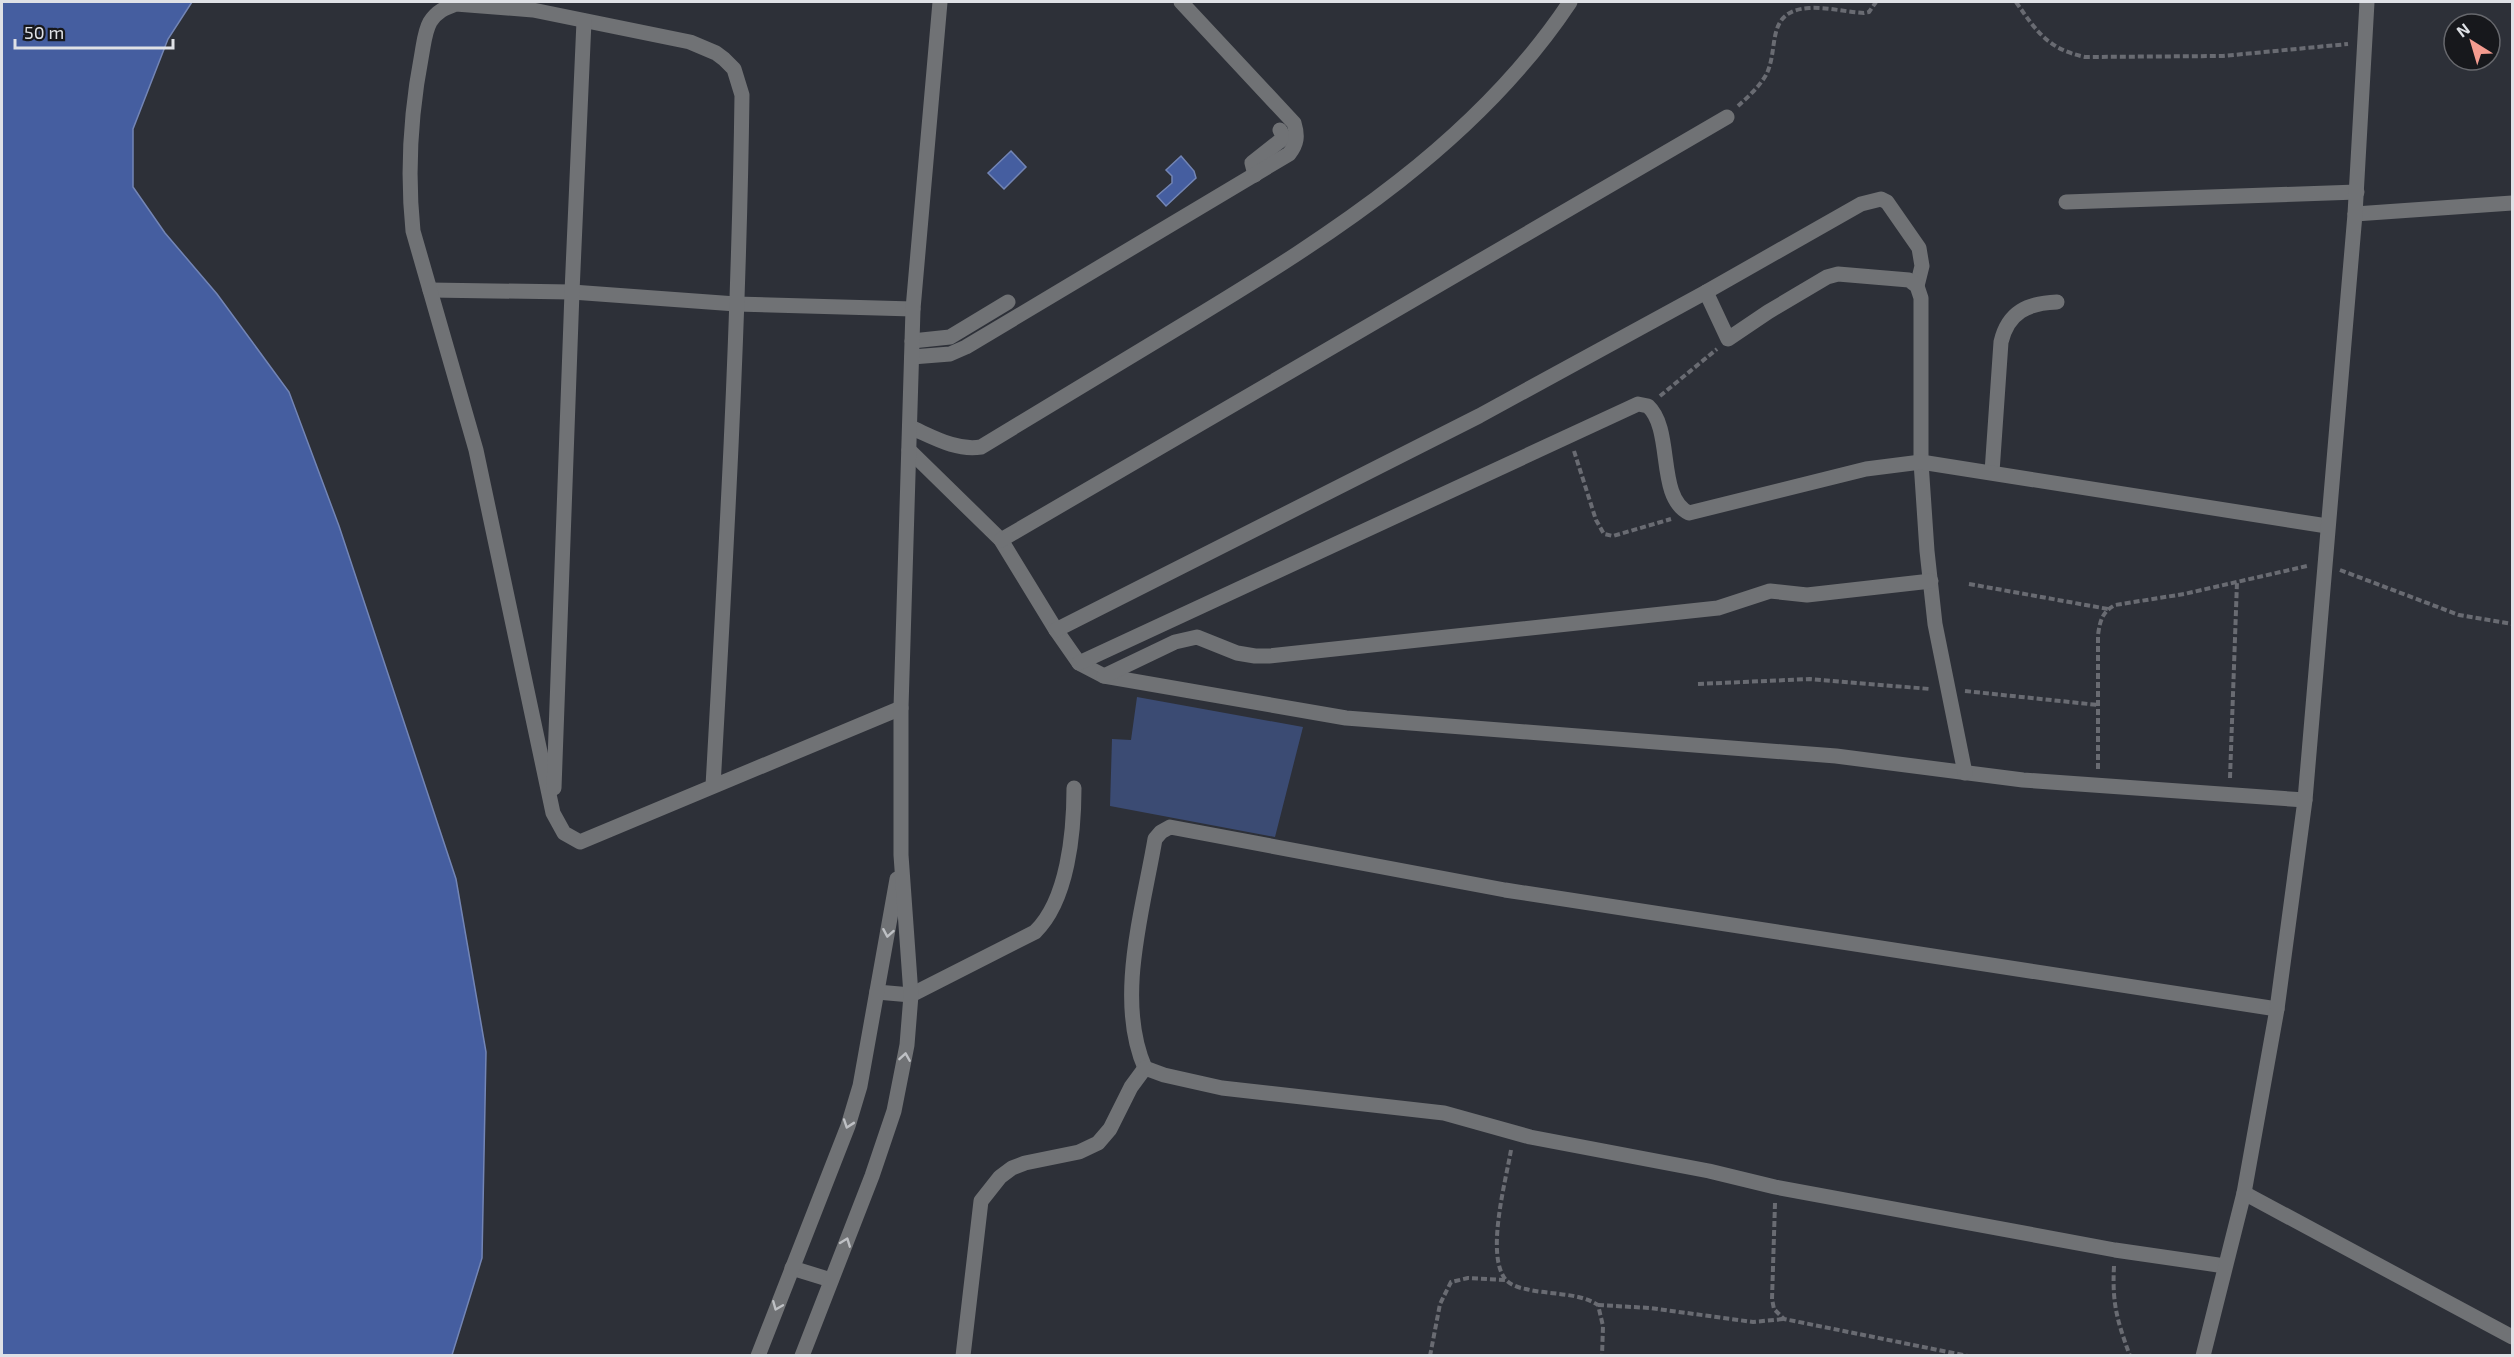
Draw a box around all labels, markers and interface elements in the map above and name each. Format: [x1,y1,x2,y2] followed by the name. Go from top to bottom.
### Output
[15,12,172,50] scale bar
[2442,12,2502,72] north arrow
[2452,19,2473,41] text: N
[24,21,64,43] text: 50 m
[882,929,894,938] one-way arrow
[898,1052,910,1062] one-way arrow
[843,1118,856,1129] one-way arrow
[839,1237,851,1248] one-way arrow
[772,1300,784,1311] one-way arrow

